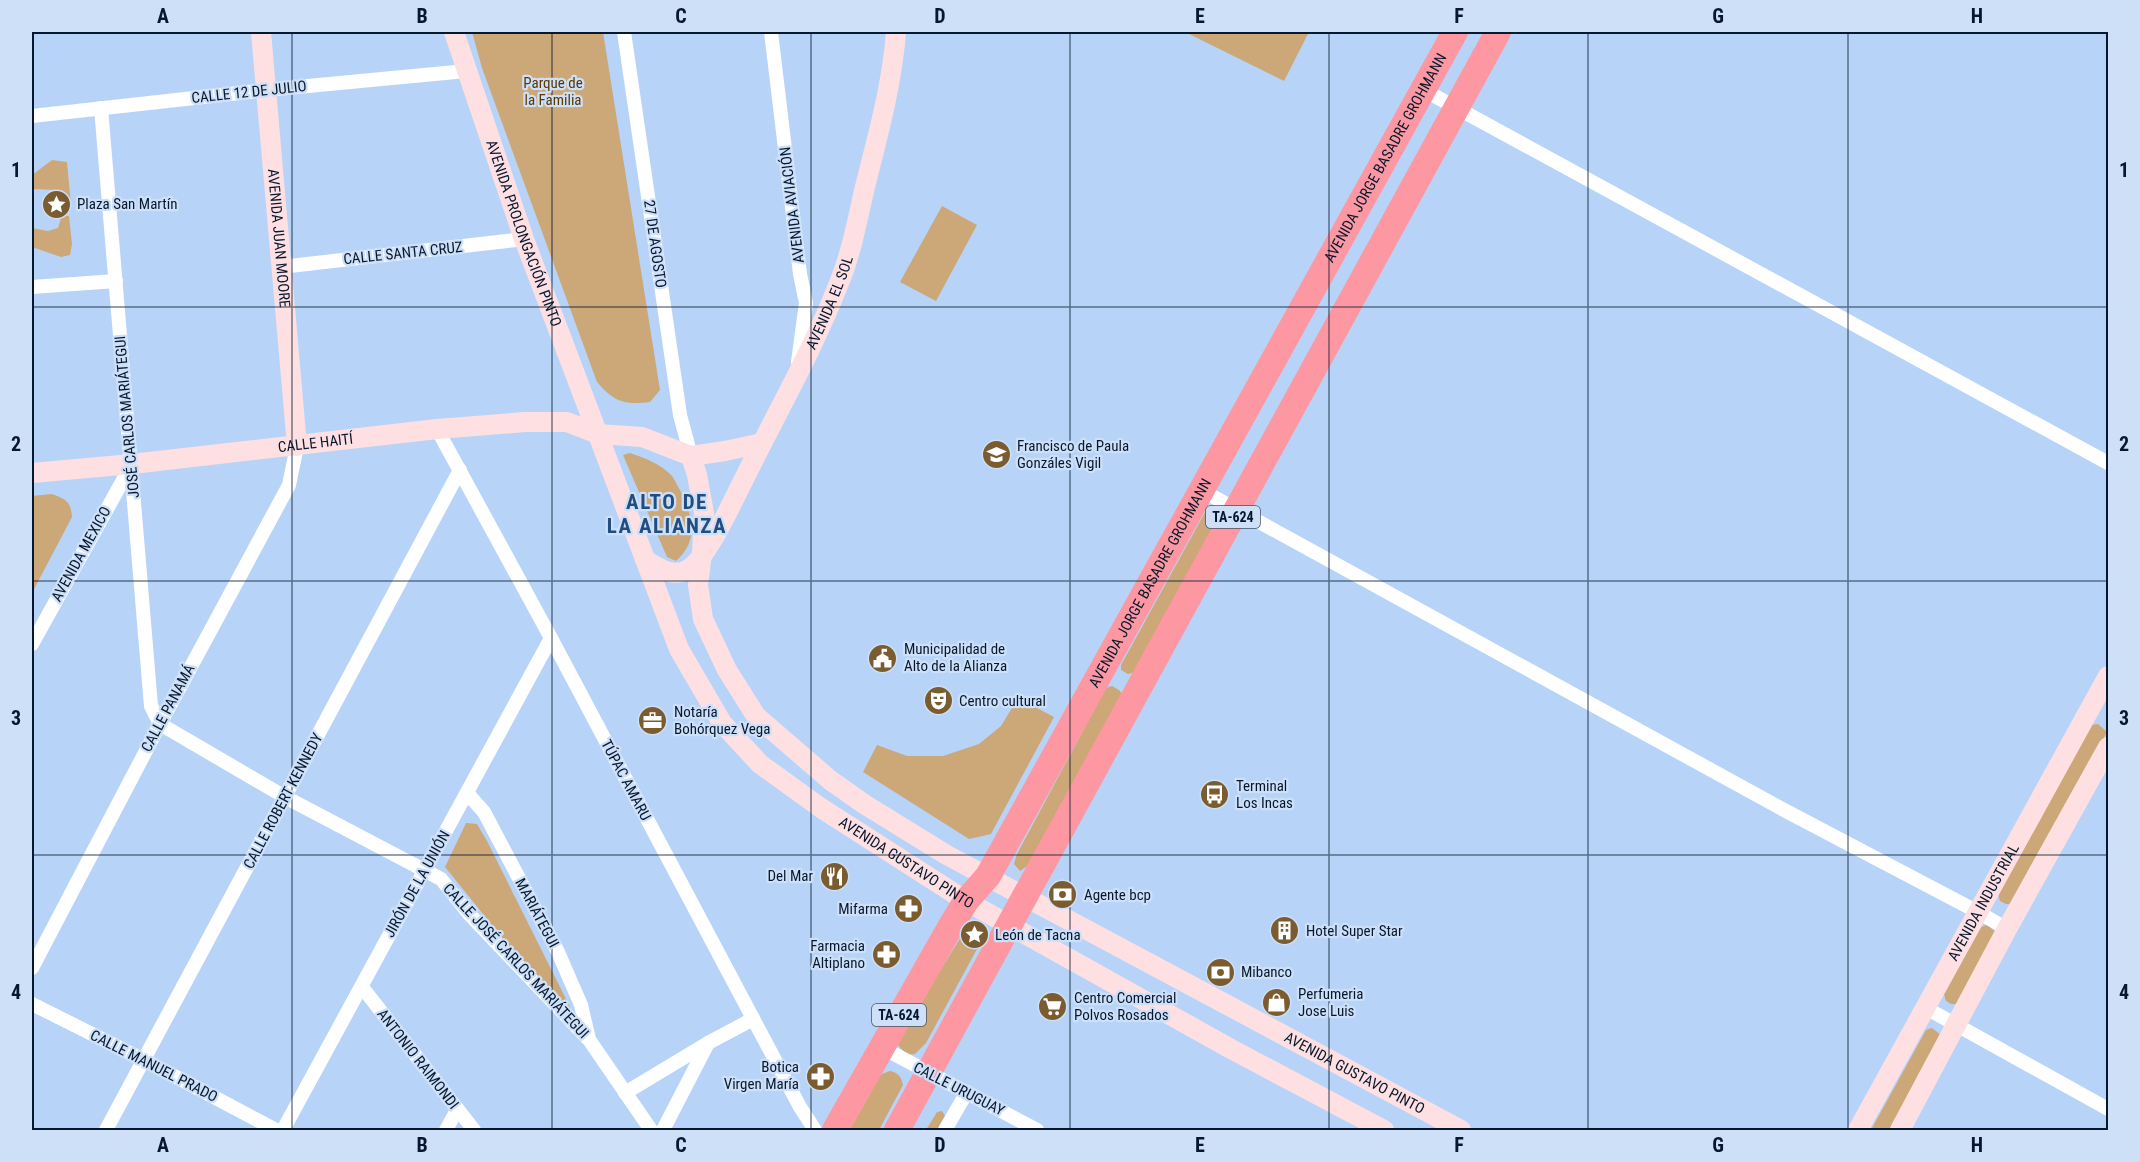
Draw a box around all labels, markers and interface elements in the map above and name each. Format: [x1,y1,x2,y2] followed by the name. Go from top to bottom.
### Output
[157,4,169,28] text: A
[416,4,428,28] text: B
[675,4,687,28] text: C
[934,4,946,28] text: D
[1195,4,1205,28] text: E
[1454,4,1464,28] text: F
[1712,4,1724,28] text: G
[1971,4,1983,28] text: H
[1320,50,1450,265] street label: AVENIDA JORGE BASADRE GROHMANN
[523,74,583,109] park label: Parque de la Familia
[191,77,307,107] street label: CALLE 12 DE JULIO
[482,138,565,329] street label: AVENIDA PROLONGACIÓN PINTO
[776,146,808,264] street label: AVENIDA AVIACIÓN
[11,158,21,182] text: 1
[2119,158,2129,182] text: 1
[264,168,294,308] street label: AVENIDA JUAN MOORE
[40,188,72,220] place icon: Plaza San Martín
[77,195,178,213] place label: Plaza San Martín
[640,199,670,289] street label: 27 DE AGOSTO
[342,238,464,268] street label: CALLE SANTA CRUZ
[802,254,857,352] street label: AVENIDA EL SOL
[111,335,143,499] street label: JOSÉ CARLOS MARIÁTEGUI
[277,430,355,456] street label: CALLE HAITÍ
[11,432,21,456] text: 2
[2119,432,2129,456] text: 2
[1017,437,1129,472] place label: Francisco de Paula Gonzáles Vigil
[980,439,1012,471] school or university icon: Francisco de Paula Gonzáles Vigil
[1085,475,1215,691] street label: AVENIDA JORGE BASADRE GROHMANN
[607,490,727,538] district label: ALTO DE LA ALIANZA
[47,503,115,605] street label: AVENIDA MEXICO
[1206,506,1260,528] road number: TA-624
[904,640,1007,675] place label: Municipalidad de Alto de la Alianza
[867,642,899,674] public building icon: Municipalidad de Alto de la Alianza
[137,661,199,755] street label: CALLE PANAMÁ
[922,685,954,717] theatre icon: Centro cultural
[959,692,1046,710] place label: Centro cultural
[674,703,770,738] place label: Notaría Bohórquez Vega
[637,705,669,737] office icon: Notaría Bohórquez Vega
[11,706,21,730] text: 3
[2119,706,2129,730] text: 3
[240,730,326,872] street label: CALLE ROBERT KENNEDY
[597,736,655,824] street label: TÚPAC AMARU
[1236,777,1293,812] place label: Terminal Los Incas
[1199,779,1231,811] bus stop icon: Terminal Los Incas
[836,813,977,912] street label: AVENIDA GUSTAVO PINTO
[380,827,454,941] street label: JIRÓN DE LA UNIÓN
[1944,841,2023,964] street label: AVENIDA INDUSTRIAL
[818,860,850,892] restaurant icon: Del Mar
[767,867,813,885] place label: Del Mar
[511,875,563,951] street label: MARIÁTEGUI
[1047,879,1079,911] bank icon: Agente bcp
[439,880,593,1042] street label: CALLE JOSÉ CARLOS MARIÁTEGUI
[1084,886,1151,904] place label: Agente bcp
[893,893,925,925] pharmacy icon: Mifarma
[838,900,888,918] place label: Mifarma
[1269,915,1301,947] building icon: Hotel Super Star
[958,919,990,951] place icon: León de Tacna
[1306,922,1403,940] place label: Hotel Super Star
[995,926,1081,944] place label: León de Tacna
[810,937,865,972] place label: Farmacia Altiplano
[870,939,902,971] pharmacy icon: Farmacia Altiplano
[1204,956,1236,988] bank icon: Mibanco
[1241,963,1292,981] place label: Mibanco
[11,980,21,1004] text: 4
[2119,980,2129,1004] text: 4
[1298,985,1363,1020] place label: Perfumeria Jose Luis
[1261,987,1293,1019] shop icon: Perfumeria Jose Luis
[1074,989,1176,1024] place label: Centro Comercial Polvos Rosados
[1037,991,1069,1023] supermarket icon: Centro Comercial Polvos Rosados
[872,1004,926,1026] road number: TA-624
[373,1005,463,1113] street label: ANTONIO RAIMONDI
[87,1026,221,1106] street label: CALLE MANUEL PRADO
[1281,1028,1428,1118] street label: AVENIDA GUSTAVO PINTO
[724,1058,799,1093] place label: Botica Virgen María
[910,1058,1008,1120] street label: CALLE URUGUAY
[804,1060,836,1092] pharmacy icon: Botica Virgen María
[157,1133,169,1157] text: A
[416,1133,428,1157] text: B
[675,1133,687,1157] text: C
[934,1133,946,1157] text: D
[1195,1133,1205,1157] text: E
[1454,1133,1464,1157] text: F
[1712,1133,1724,1157] text: G
[1971,1133,1983,1157] text: H

